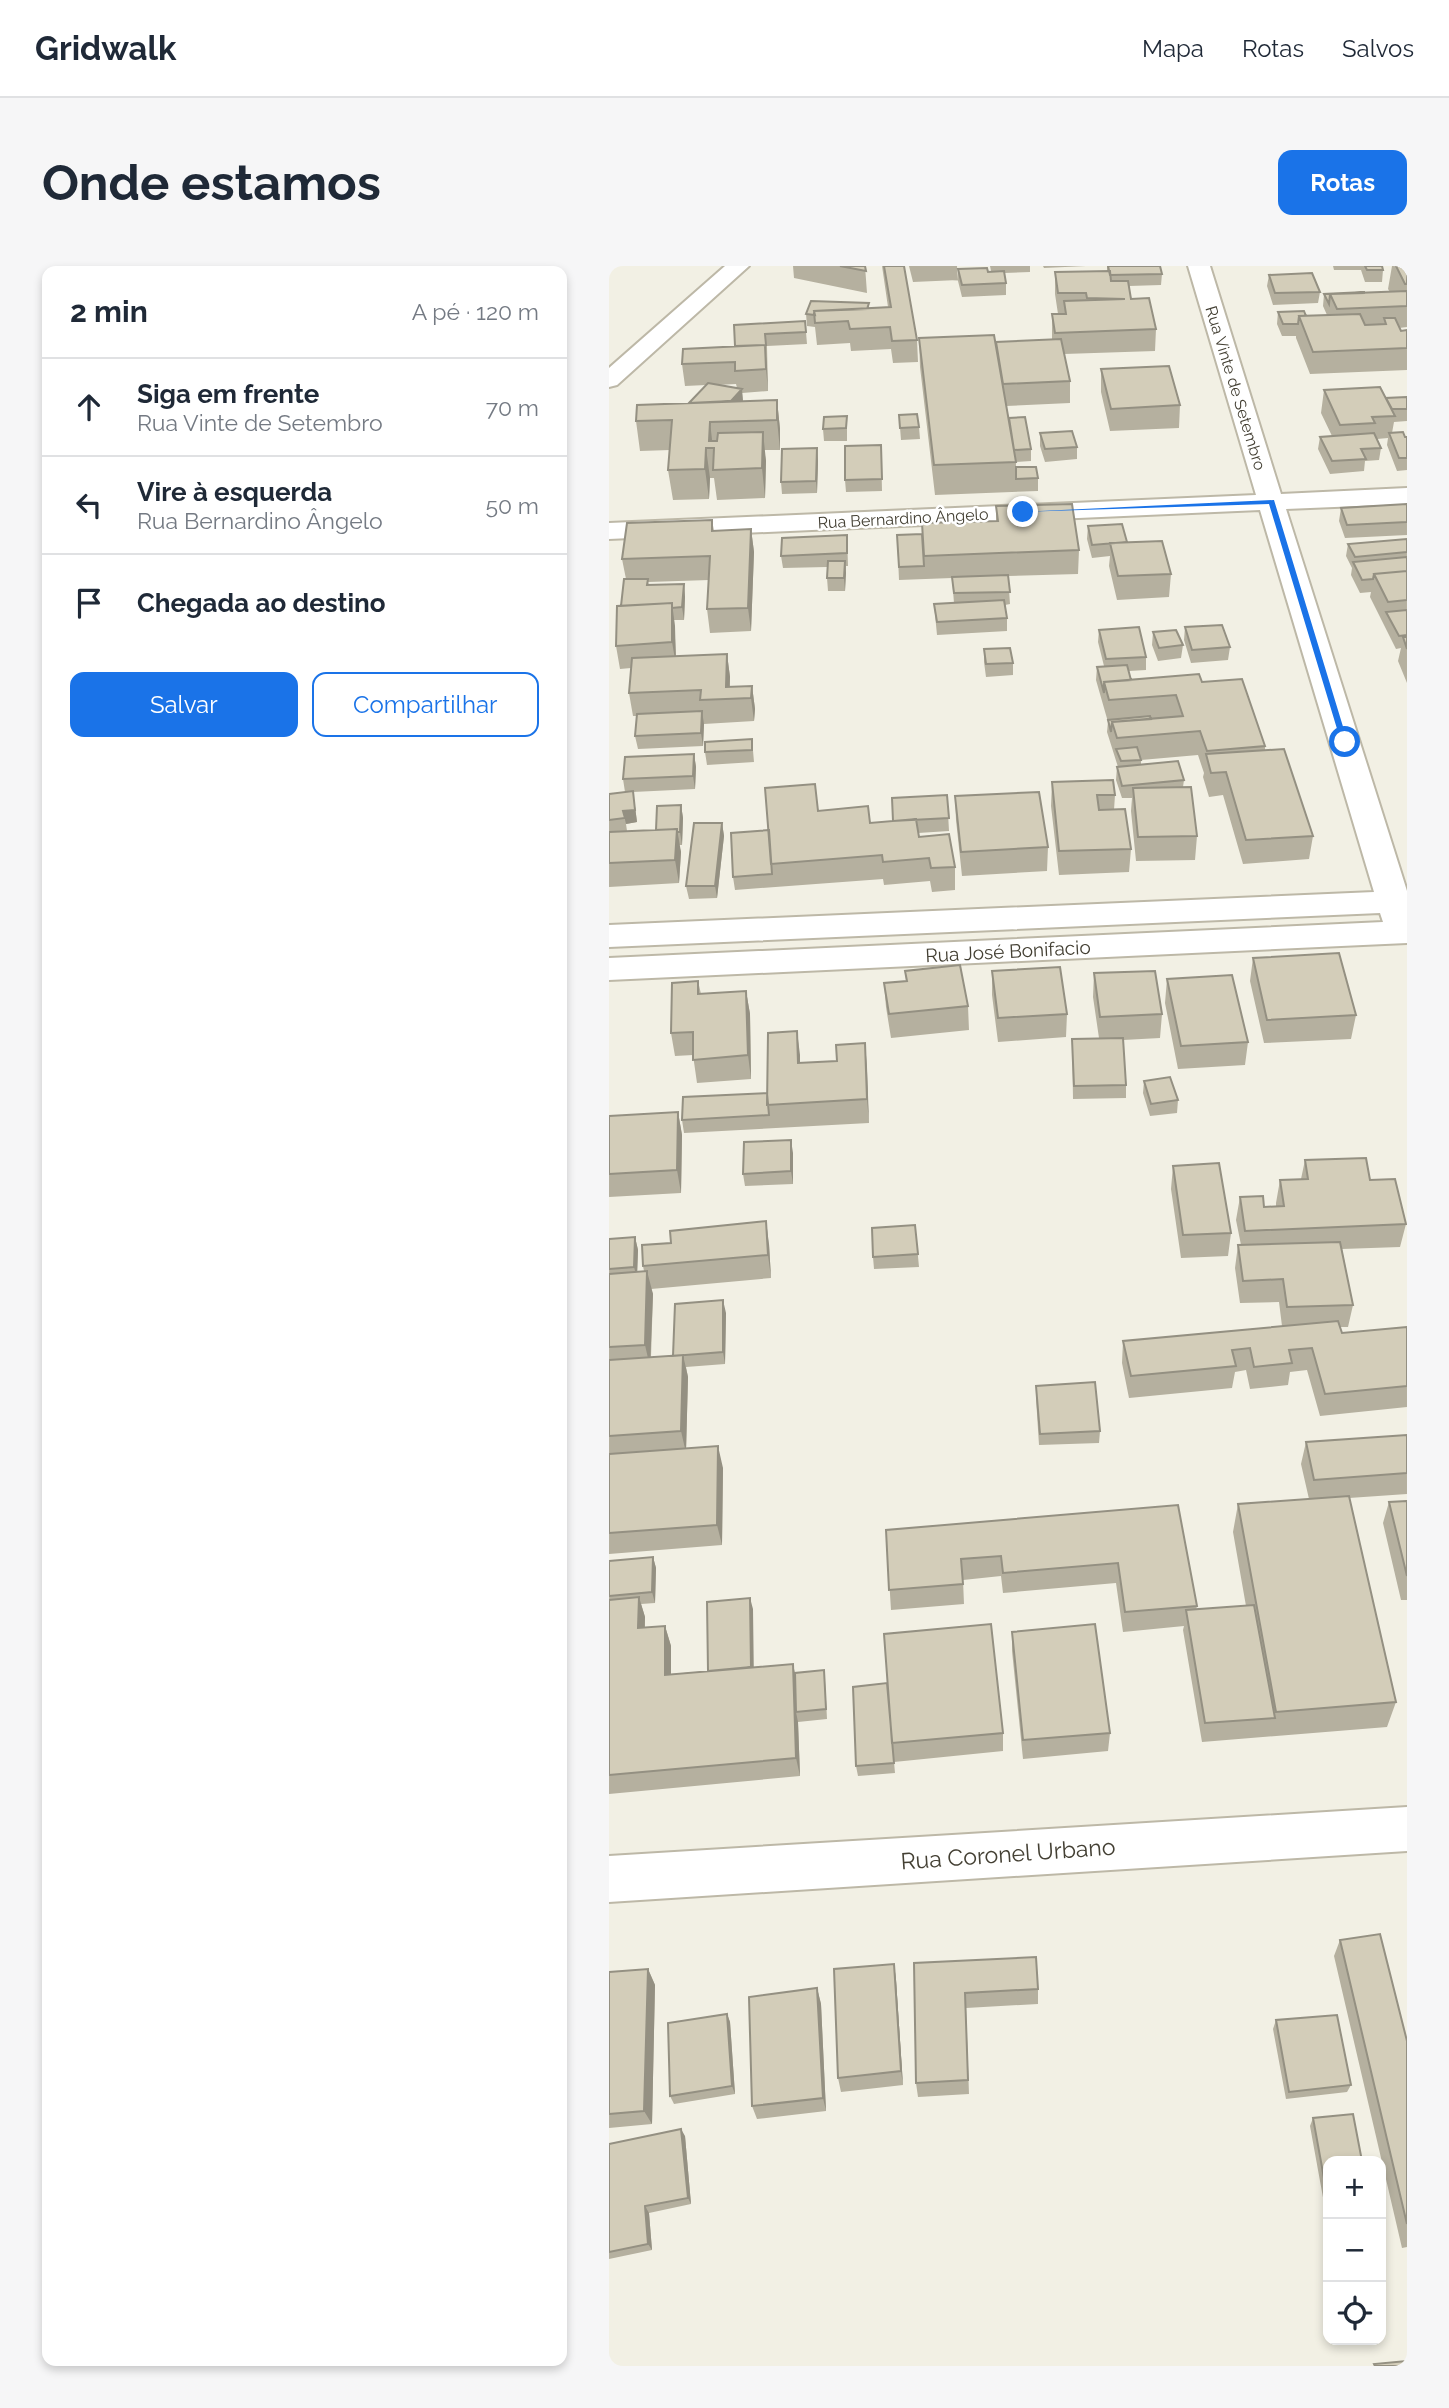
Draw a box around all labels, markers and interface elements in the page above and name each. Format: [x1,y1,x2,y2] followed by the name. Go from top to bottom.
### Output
[35,29,176,68] text: Gridwalk
[1142,34,1204,63] text: Mapa
[1242,34,1304,63] text: Rotas
[1342,34,1414,63] text: Salvos
[1278,150,1407,215] button: Rotas
[42,154,381,211] text: Onde estamos
[70,294,148,329] text: 2 min
[412,298,539,325] text: A pé · 120 m
[1201,304,1270,473] street label: Rua Vinte de Setembro
[137,379,319,409] text: Siga em frente
[70,388,108,426] icon: ahead
[486,394,539,421] text: 70 m
[137,409,383,436] text: Rua Vinte de Setembro
[137,477,332,507] text: Vire à esquerda
[70,486,108,524] icon: left
[485,492,539,519] text: 50 m
[1007,496,1038,527] route end
[817,504,989,532] street label: Rua Bernardino Ângelo
[137,507,383,534] text: Rua Bernardino Ângelo
[70,584,108,622] icon: arrive
[137,588,386,618] text: Chegada ao destino
[70,672,298,737] button: Salvar
[312,672,539,737] button: Compartilhar
[1329,726,1360,757] route start
[925,936,1091,966] street label: Rua José Bonifacio
[900,1833,1116,1874] street label: Rua Coronel Urbano
[1323,2156,1386,2345] map controls
[1323,2156,1386,2219] button: +
[1323,2219,1386,2282] button: −
[1323,2282,1386,2345] button: locate

